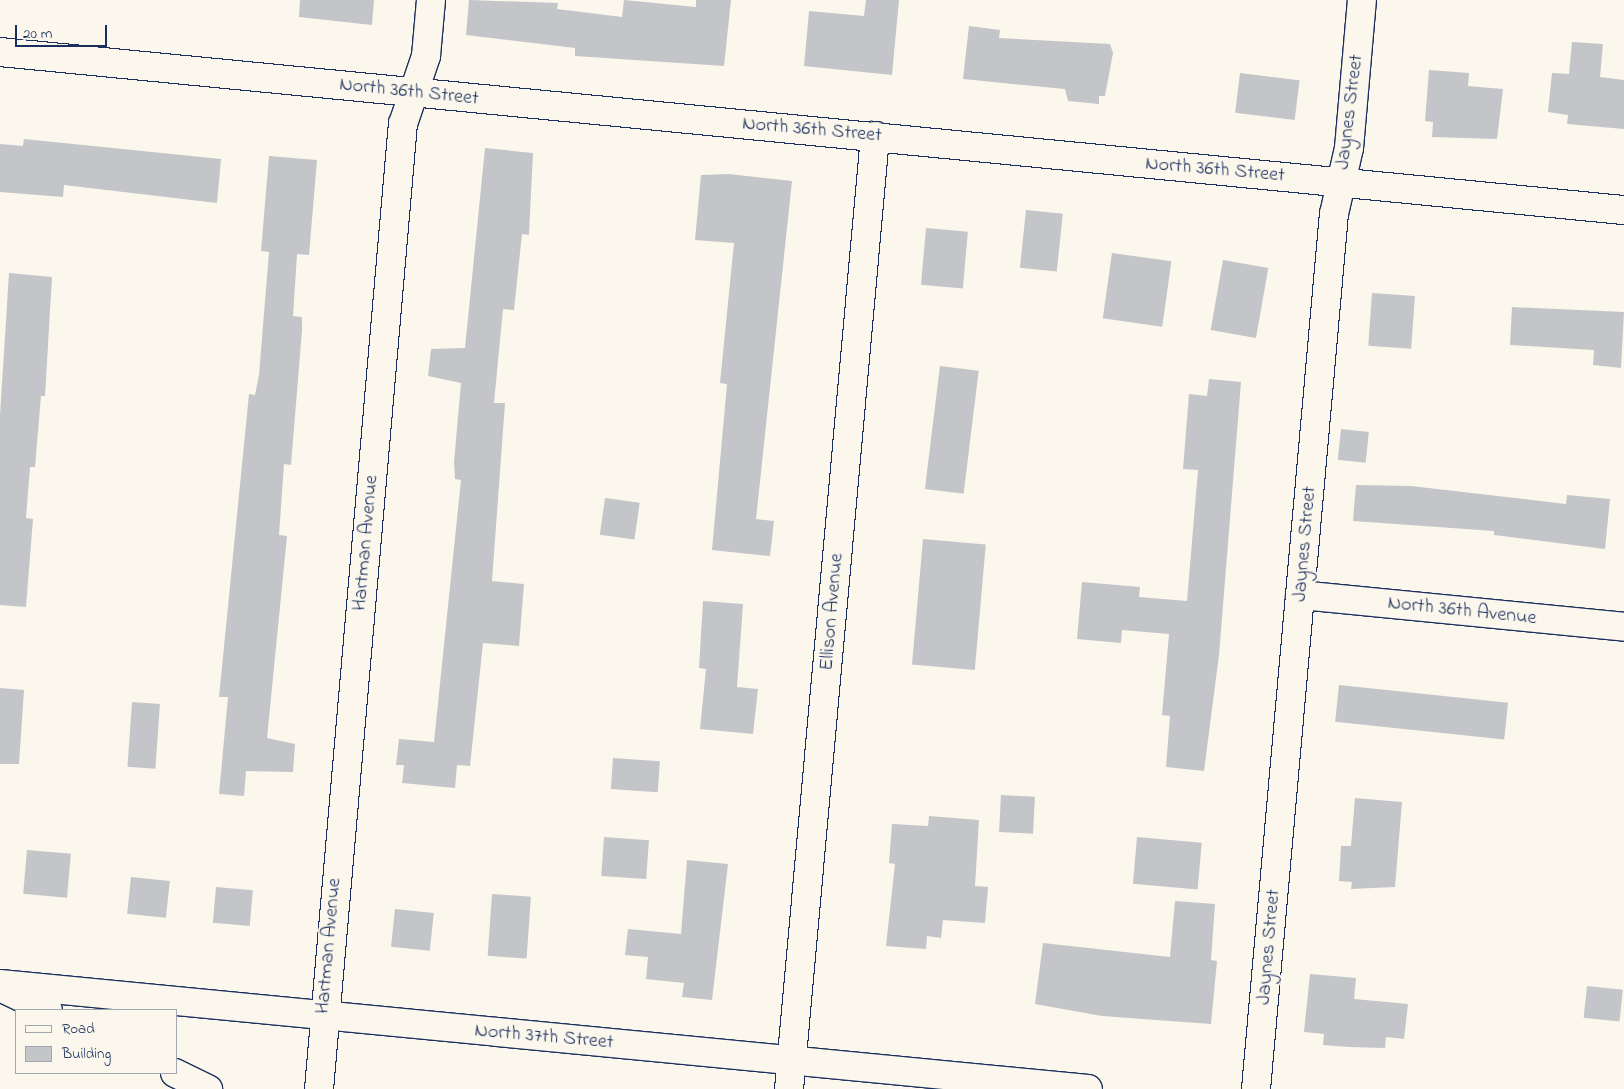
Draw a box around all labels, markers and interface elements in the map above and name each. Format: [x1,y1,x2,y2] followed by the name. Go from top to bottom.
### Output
[18,15,110,47] scale bar
[23,23,52,45] text: 20 m
[1331,53,1369,171] street label: Jaynes Street
[338,73,480,111] street label: North 36th Street
[741,112,883,148] street label: North 36th Street
[1144,152,1286,188] street label: North 36th Street
[348,474,384,612] street label: Hartman Avenue
[1288,485,1322,603] street label: Jaynes Street
[815,552,849,672] street label: Ellison Avenue
[1386,591,1538,631] street label: North 36th Avenue
[311,877,347,1015] street label: Hartman Avenue
[1252,888,1286,1006] street label: Jaynes Street
[15,1009,178,1074] legend
[62,1018,95,1040] text: Road
[473,1019,615,1055] street label: North 37th Street
[62,1043,111,1065] text: Building

